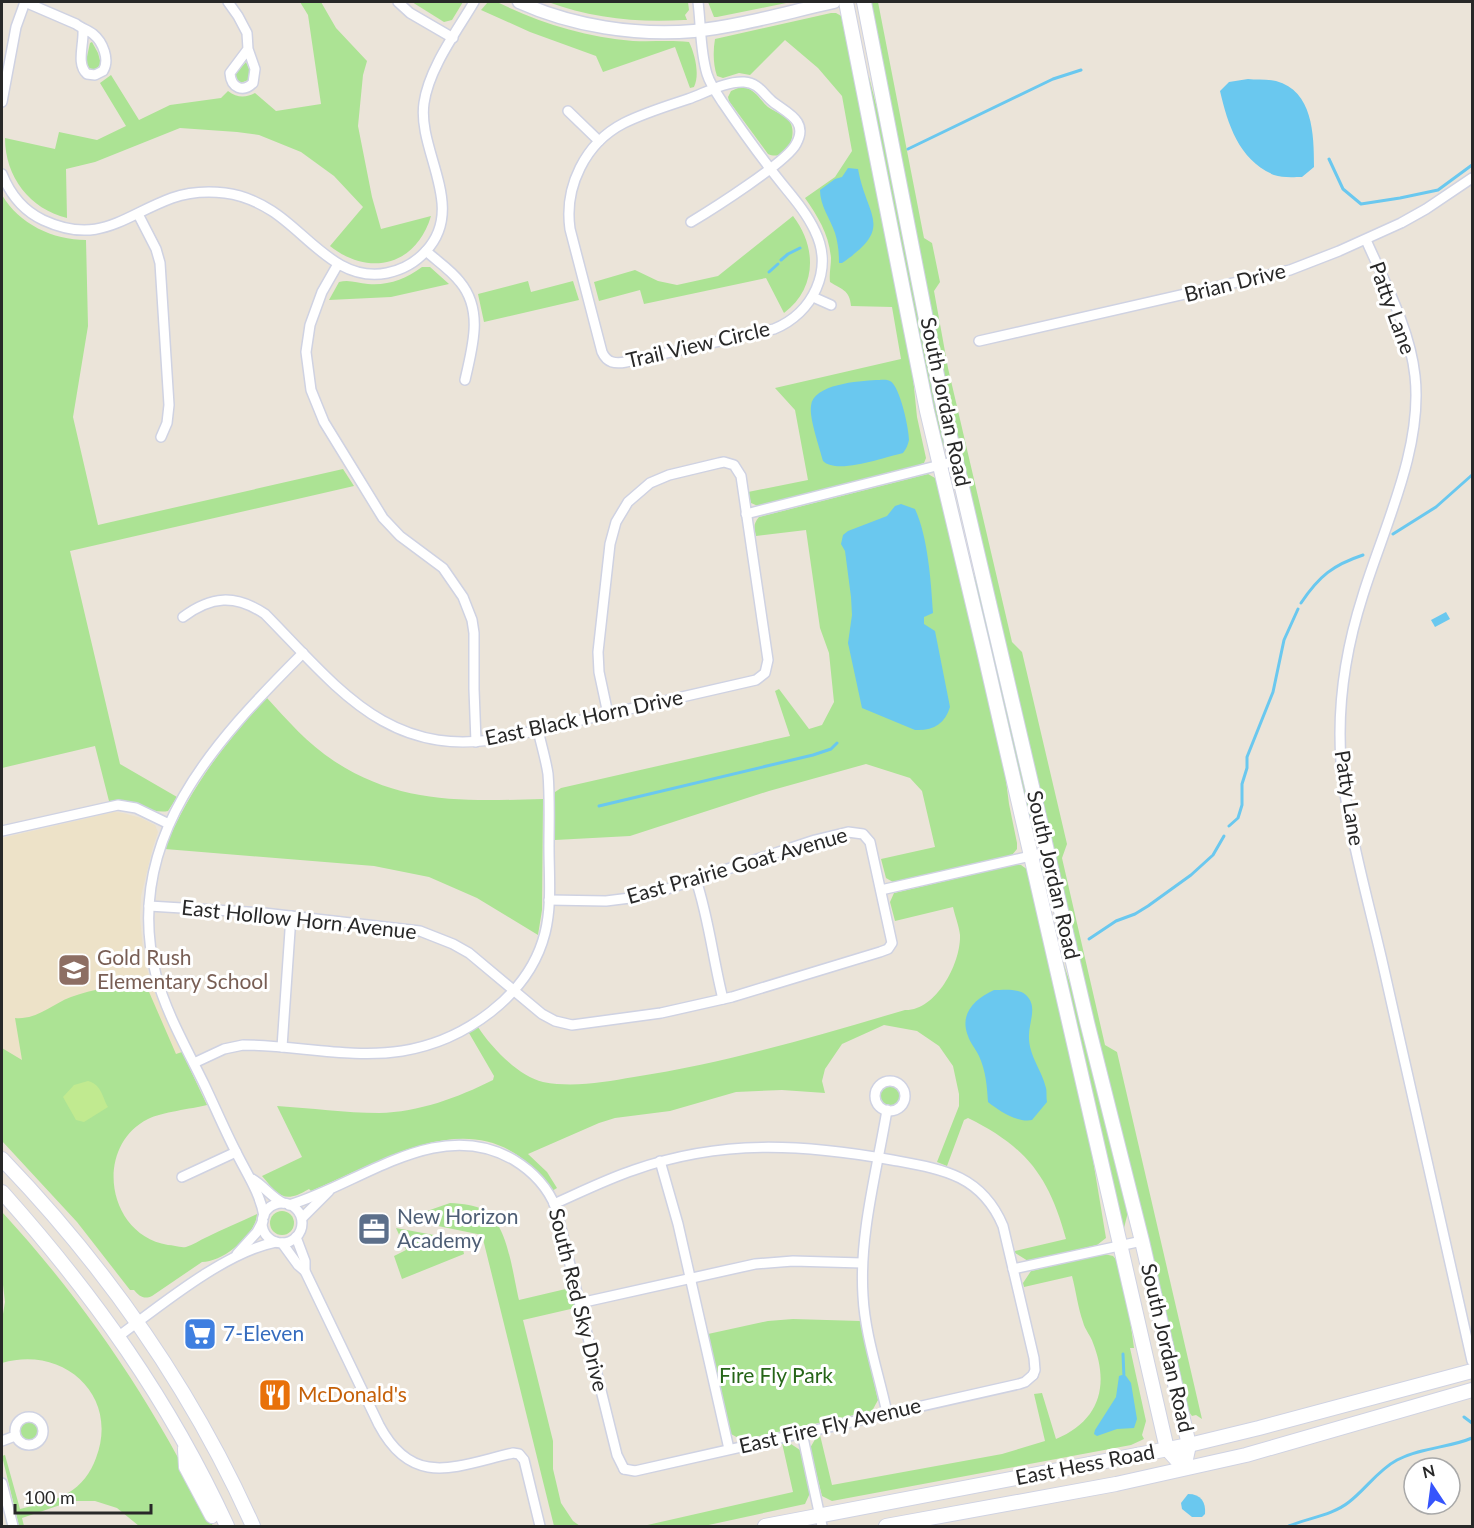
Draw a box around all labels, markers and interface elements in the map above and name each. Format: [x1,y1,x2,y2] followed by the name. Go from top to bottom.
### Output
[1181,257,1288,306] street label: Brian Drive
[1365,258,1422,357] street label: Patty Lane
[623,315,772,372] street label: Trail View Circle
[916,315,977,489] street label: South Jordan Road
[482,683,685,750] street label: East Black Horn Drive
[1331,748,1370,847] street label: Patty Lane
[1023,788,1086,961] street label: South Jordan Road
[624,821,850,908] street label: East Prairie Goat Avenue
[180,894,418,943] street label: East Hollow Horn Avenue
[97,944,268,993] place label: Gold Rush Elementary School
[56,952,92,988] school or university icon: Gold Rush Elementary School
[397,1203,518,1252] place label: New Horizon Academy
[545,1205,614,1394] street label: South Red Sky Drive
[356,1211,392,1247] office icon: New Horizon Academy
[1137,1261,1200,1434] street label: South Jordan Road
[182,1316,218,1352] supermarket icon: 7-Eleven
[223,1320,304,1345] place label: 7-Eleven
[719,1362,833,1387] park label: Fire Fly Park
[257,1377,293,1413] restaurant icon: McDonald's
[298,1381,407,1406] place label: McDonald's
[736,1391,923,1458] street label: East Fire Fly Avenue
[1013,1438,1156,1489] street label: East Hess Road
[1402,1456,1462,1516] north arrow
[1420,1460,1437,1482] text: N
[15,1477,152,1515] scale bar
[24,1486,75,1508] text: 100 m

